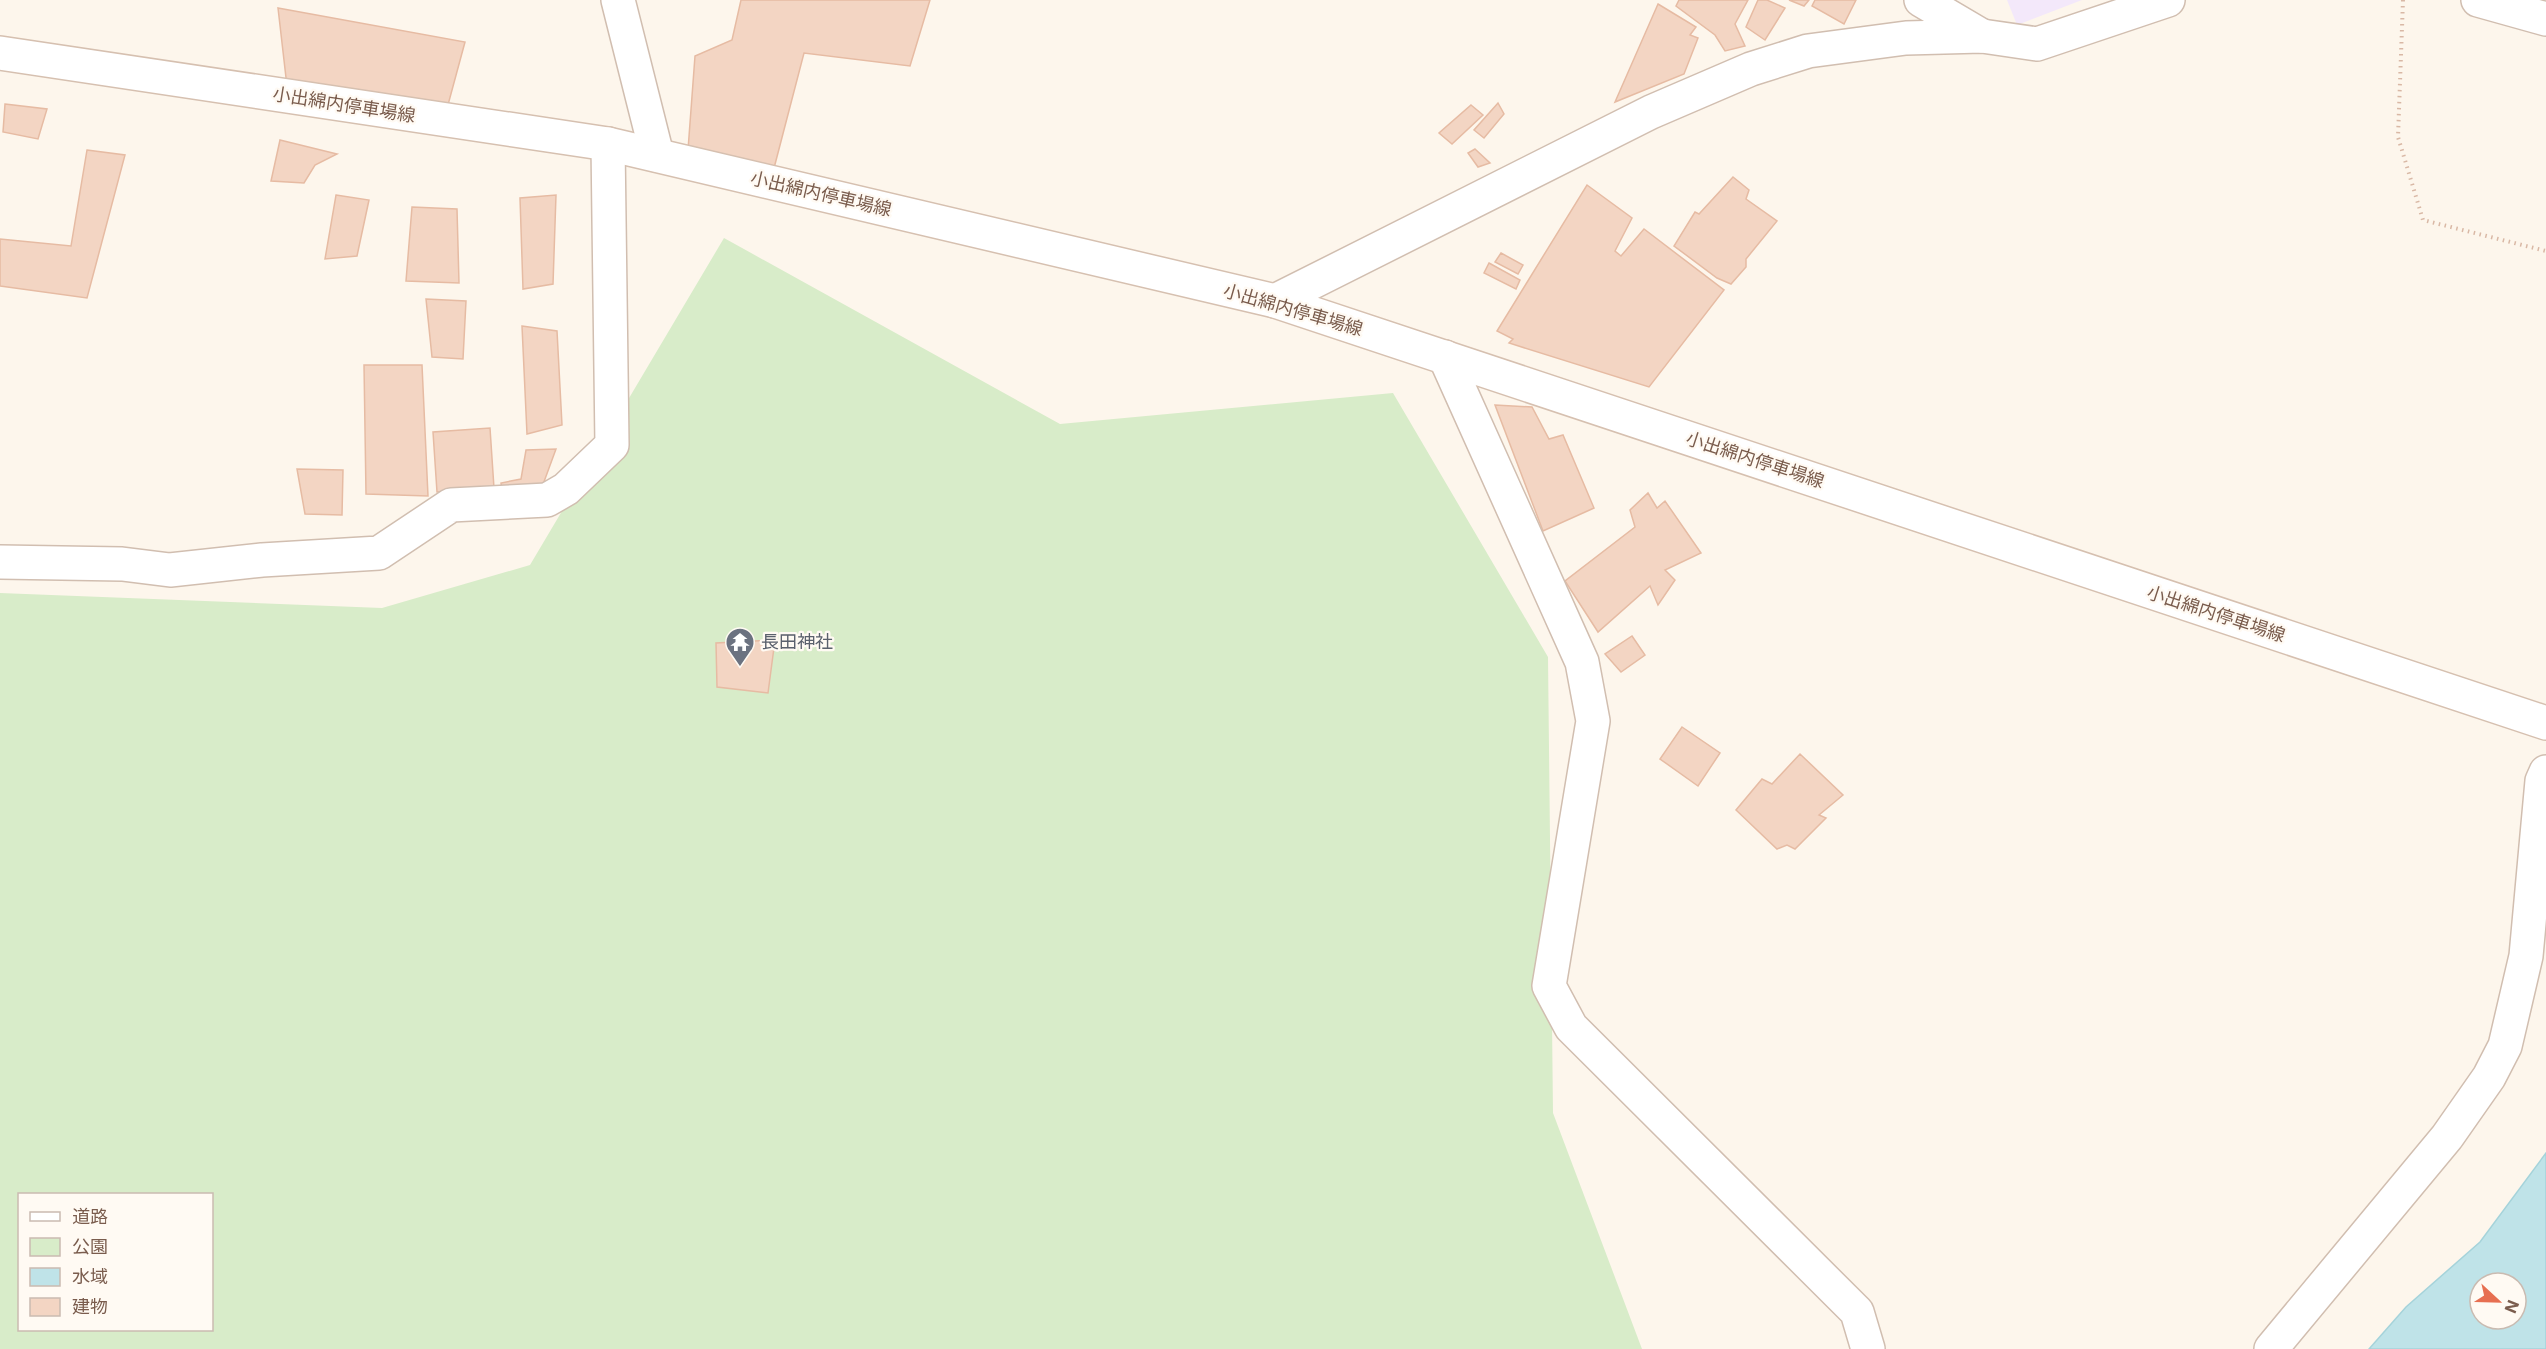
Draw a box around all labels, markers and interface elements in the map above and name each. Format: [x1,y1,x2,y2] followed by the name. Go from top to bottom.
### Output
[271,83,417,126] street label: 小出綿内停車場線
[749,167,894,220] street label: 小出綿内停車場線
[1221,280,1365,339] street label: 小出綿内停車場線
[1683,427,1827,492] street label: 小出綿内停車場線
[2144,581,2288,646] street label: 小出綿内停車場線
[724,626,756,668] temple icon: 長田神社
[761,631,833,652] place label: 長田神社
[18,1193,213,1331] legend
[72,1206,108,1227] text: 道路
[72,1236,108,1257] text: 公園
[72,1266,108,1287] text: 水域
[2468,1271,2528,1331] north arrow
[72,1296,108,1317] text: 建物
[2500,1297,2523,1316] text: N

